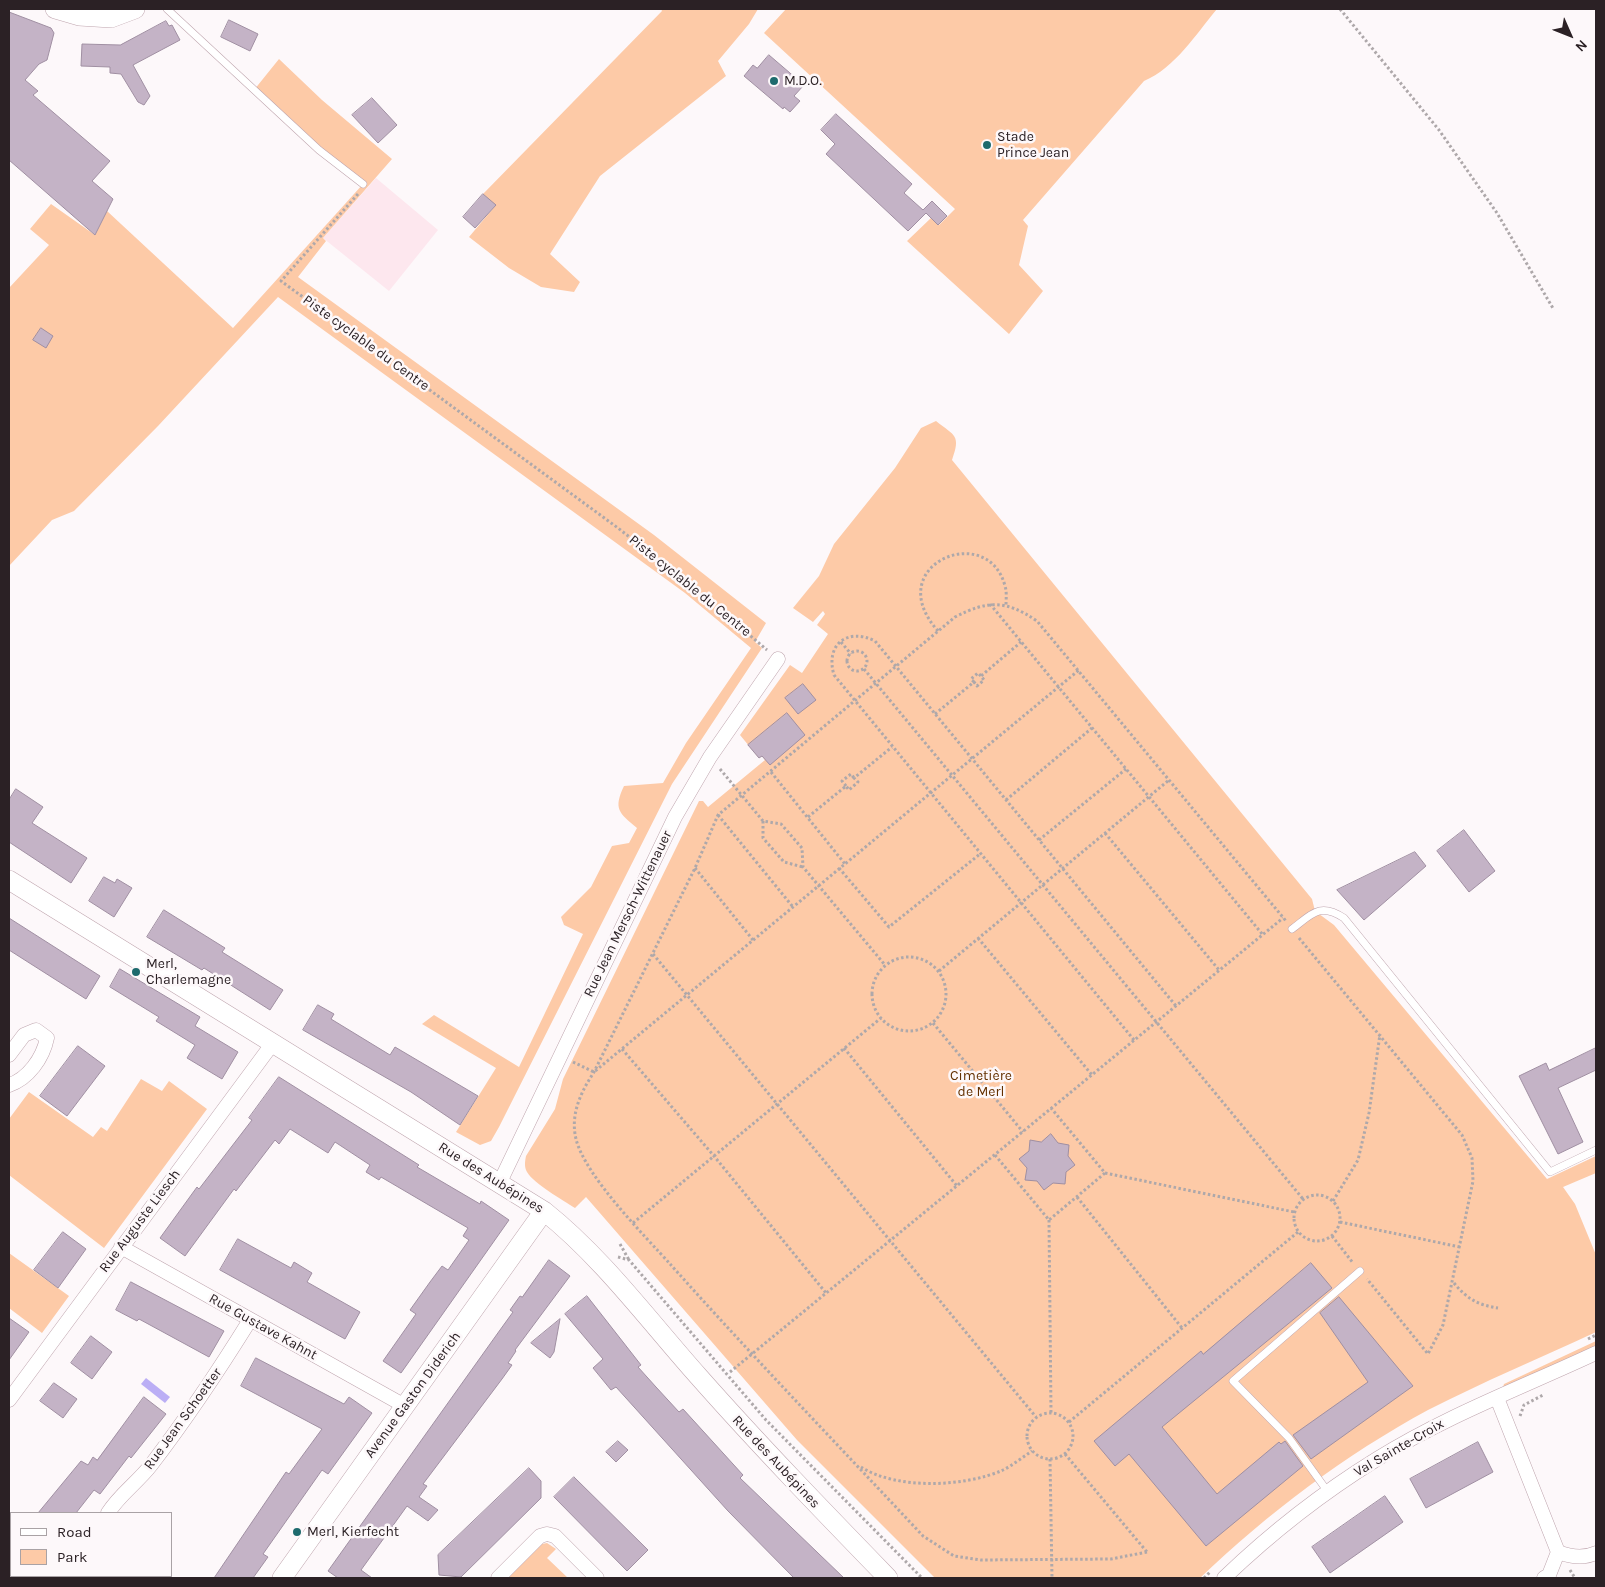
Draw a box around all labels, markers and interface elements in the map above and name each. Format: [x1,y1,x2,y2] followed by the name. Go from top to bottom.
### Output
[1545,10,1595,60] north arrow
[1572,36,1591,55] text: N
[784,73,822,89] place label: M.D.O.
[768,75,780,87] marker: M.D.O.
[997,129,1069,162] place label: Stade Prince Jean
[981,139,993,151] marker: Stade Prince Jean
[299,291,433,395] street label: Piste cyclable du Centre
[626,532,754,640] street label: Piste cyclable du Centre
[580,828,676,1000] street label: Rue Jean Mersch-Wittenauer
[146,956,231,989] place label: Merl, Charlemagne
[130,966,142,978] marker: Merl, Charlemagne
[950,1068,1012,1100] park label: Cimetière de Merl
[435,1139,547,1217] street label: Rue des Aubépines
[96,1166,184,1276] street label: Rue Auguste Liesch
[206,1290,320,1364] street label: Rue Gustave Kahnt
[362,1329,464,1461] street label: Avenue Gaston Diderich
[140,1365,226,1473] street label: Rue Jean Schoetter
[729,1412,823,1512] street label: Rue des Aubépines
[1351,1415,1447,1481] street label: Val Sainte-Croix
[10,1512,172,1577] legend
[57,1523,92,1541] text: Road
[307,1524,399,1540] place label: Merl, Kierfecht
[291,1526,303,1538] marker: Merl, Kierfecht
[57,1548,87,1566] text: Park

